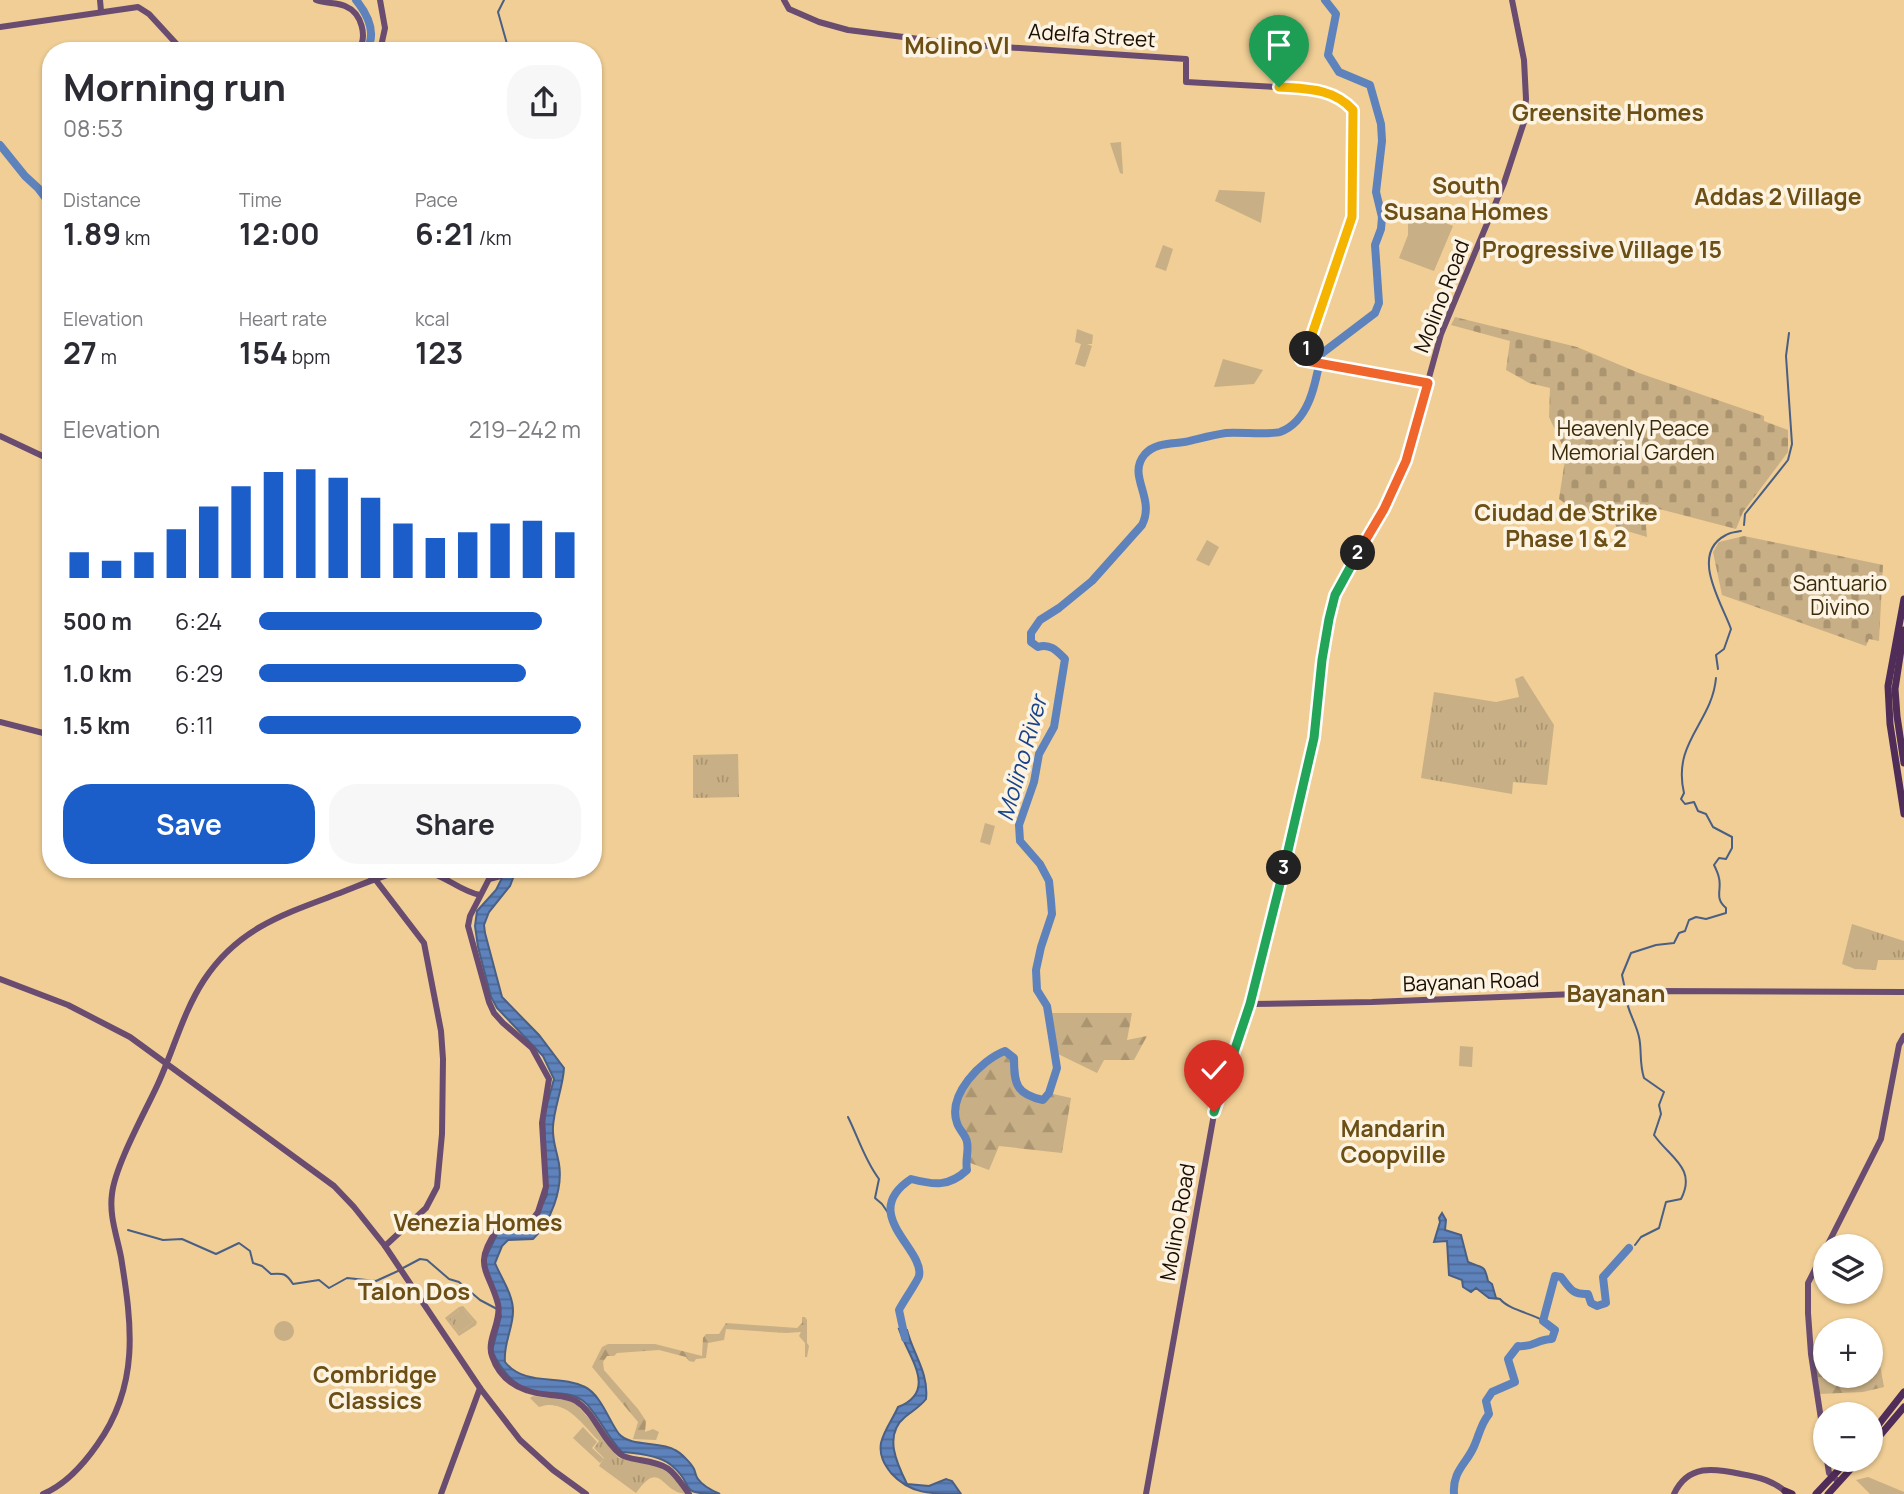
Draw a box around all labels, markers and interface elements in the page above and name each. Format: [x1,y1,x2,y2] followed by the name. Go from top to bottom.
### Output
[1249,15,1309,87] pin
[1027,17,1157,53] street label: Adelfa Street
[1260,26,1298,64] icon: arrive
[904,28,1010,61] district label: Molino VI
[63,60,286,112] text: Morning run
[507,65,581,139] button: share
[1512,96,1704,128] district label: Greensite Homes
[63,112,123,144] text: 08:53
[1383,169,1549,227] district label: South Susana Homes
[1694,180,1862,212] district label: Addas 2 Village
[63,187,141,213] text: Distance
[239,187,282,213] text: Time
[415,187,458,213] text: Pace
[63,213,121,254] text: 1.89
[239,213,320,254] text: 12:00
[415,213,475,254] text: 6:21
[121,225,150,251] text: km
[475,225,512,251] text: /km
[1482,233,1722,265] district label: Progressive Village 15
[1407,236,1475,356] street label: Molino Road
[63,306,143,332] text: Elevation
[239,306,327,332] text: Heart rate
[415,306,450,332] text: kcal
[63,332,97,373] text: 27
[239,332,288,373] text: 154
[415,332,463,373] text: 123
[1290,332,1324,366] pin: 1
[1302,335,1311,361] text: 1
[97,344,117,370] text: m
[288,344,330,370] text: bpm
[63,413,160,445] text: Elevation
[469,413,581,445] text: 219–242 m
[1551,414,1715,466] park label: Heavenly Peace Memorial Garden
[1474,496,1658,554] district label: Ciudad de Strike Phase 1 & 2
[1340,536,1376,570] pin: 2
[1352,539,1363,565] text: 2
[1793,569,1887,621] park label: Santuario Divino
[63,605,132,637] text: 500 m
[175,605,222,637] text: 6:24
[63,657,132,689] text: 1.0 km
[175,657,224,689] text: 6:29
[988,689,1055,824] water label: Molino River
[63,709,130,741] text: 1.5 km
[175,709,214,741] text: 6:11
[63,784,315,864] button: Save
[329,784,581,864] button: Share
[1266,850,1302,886] pin: 3
[1278,854,1289,880] text: 3
[1402,965,1540,997] street label: Bayanan Road
[1567,976,1665,1009] district label: Bayanan
[1184,1040,1244,1112] pin
[1195,1051,1233,1089] icon: check
[1340,1112,1446,1170] district label: Mandarin Coopville
[1153,1161,1201,1283] street label: Molino Road
[393,1206,563,1238] district label: Venezia Homes
[1813,1234,1883,1472] map controls
[1813,1234,1883,1304] button: layers
[358,1274,470,1307] district label: Talon Dos
[1813,1318,1883,1388] button: +
[313,1358,437,1416] district label: Combridge Classics
[1813,1402,1883,1472] button: −

